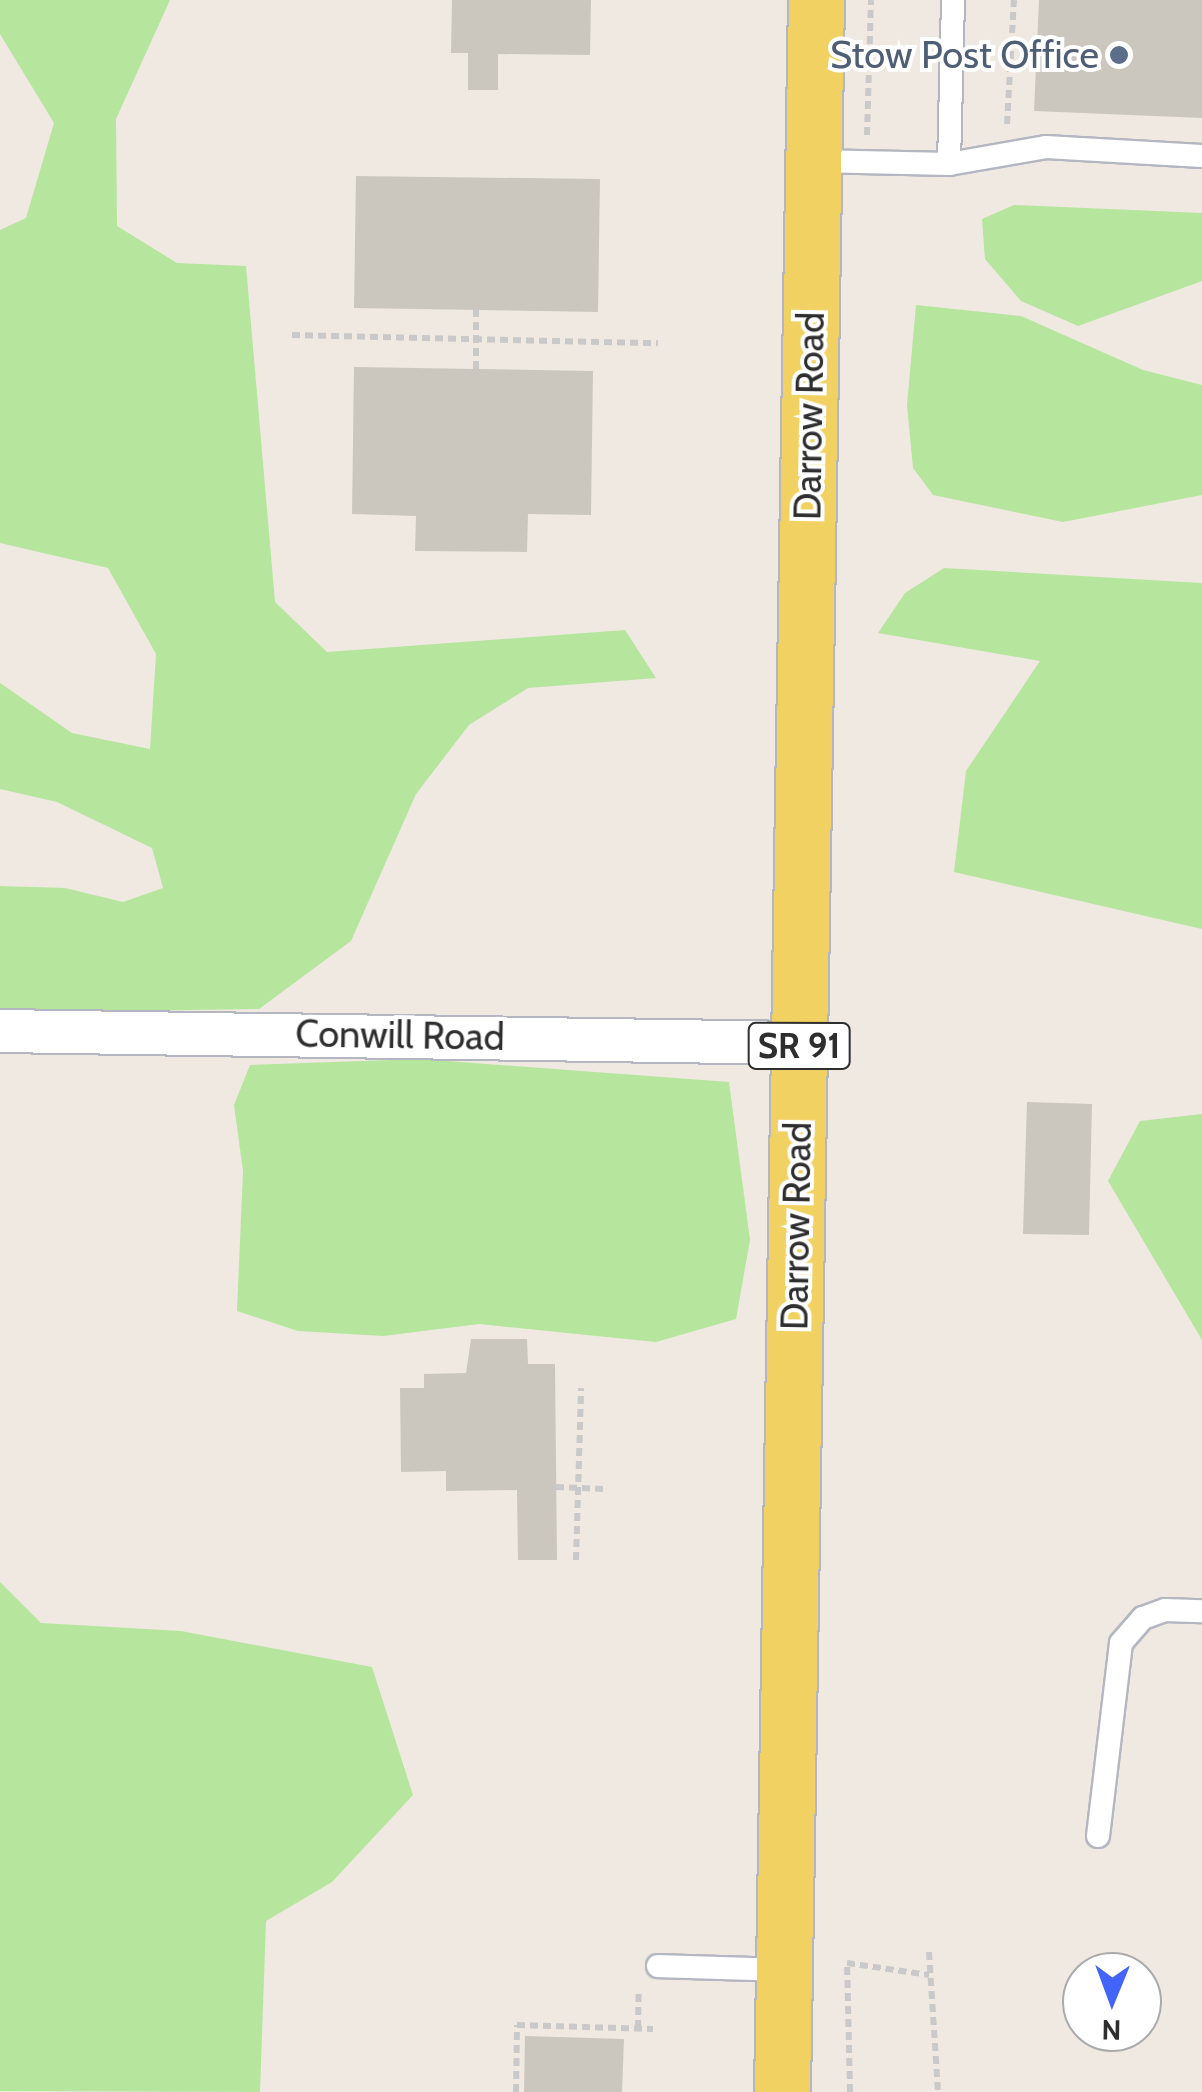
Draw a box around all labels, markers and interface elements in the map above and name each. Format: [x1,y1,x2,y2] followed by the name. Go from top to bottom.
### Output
[830,32,1099,78] place label: Stow Post Office
[1108,44,1130,66] marker: Stow Post Office
[784,311,834,521] street label: Darrow Road
[295,1010,505,1060] street label: Conwill Road
[746,1016,852,1076] road number: SR 91
[771,1121,821,1331] street label: Darrow Road
[1062,1952,1162,2052] north arrow
[1101,2013,1122,2047] text: N

